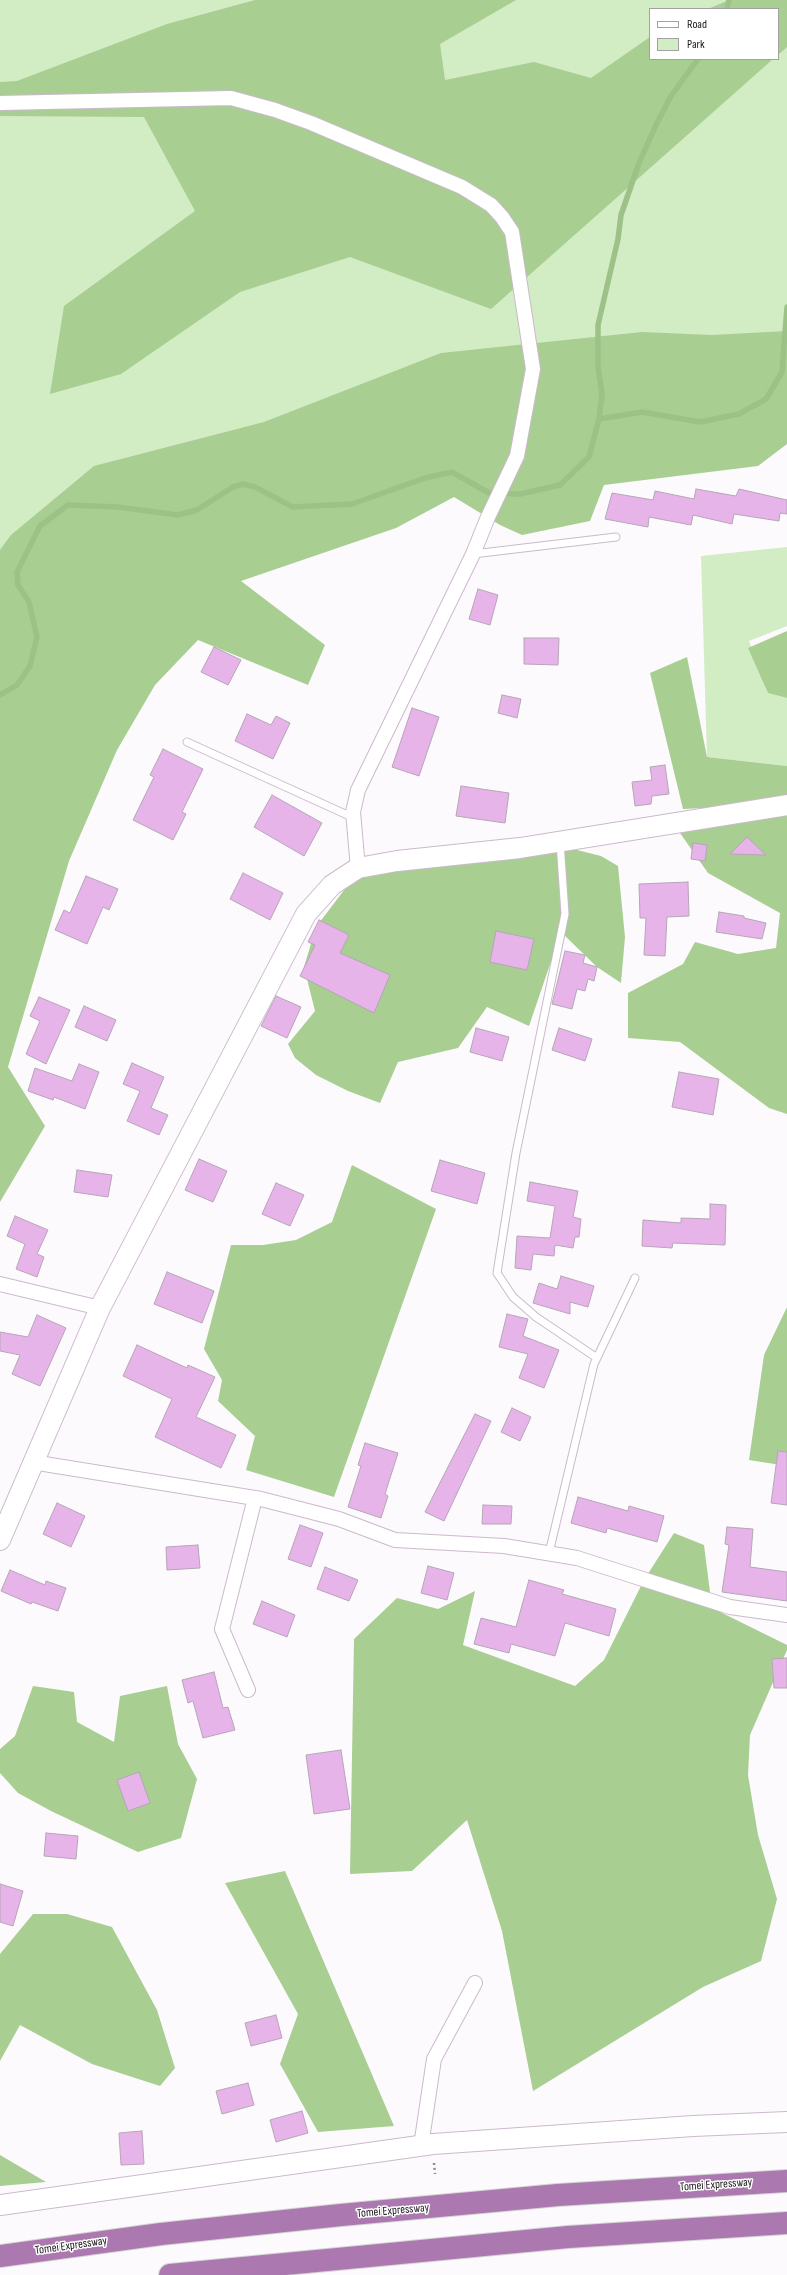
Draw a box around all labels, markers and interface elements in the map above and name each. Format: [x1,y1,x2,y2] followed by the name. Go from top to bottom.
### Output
[649,8,779,60] legend
[687,17,707,32] text: Road
[687,37,705,52] text: Park
[679,2175,753,2195] street label: Tomei Expressway
[356,2201,430,2221] street label: Tomei Expressway
[34,2234,108,2258] street label: Tomei Expressway

